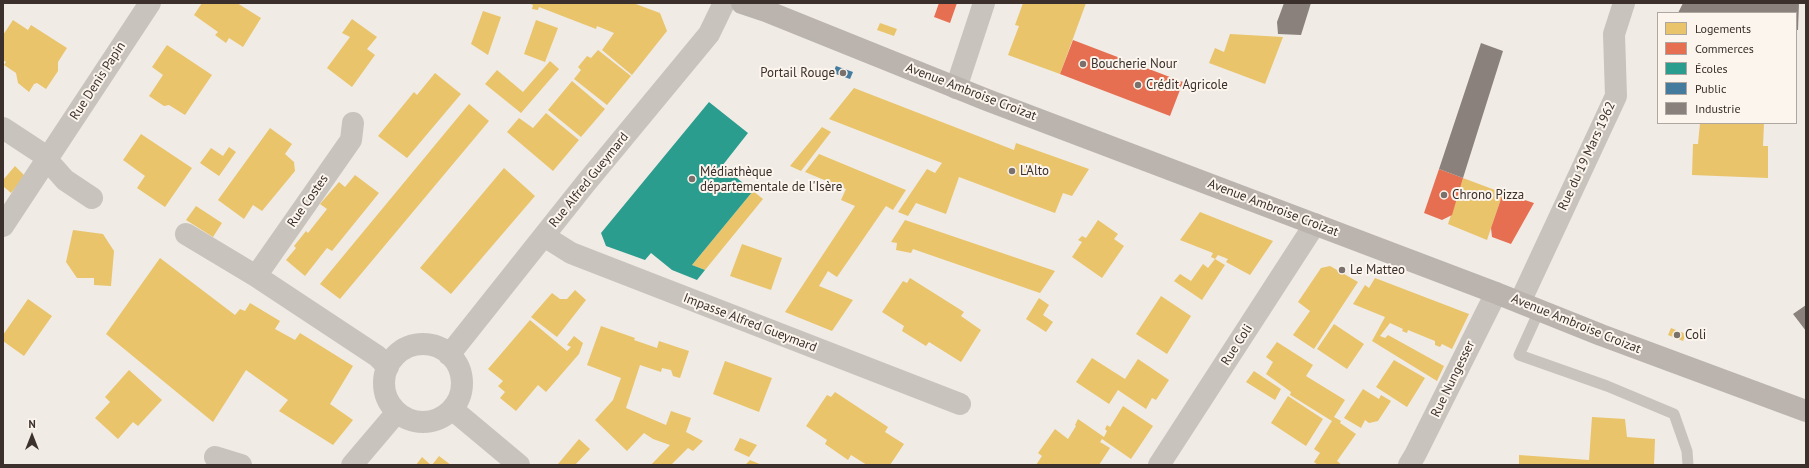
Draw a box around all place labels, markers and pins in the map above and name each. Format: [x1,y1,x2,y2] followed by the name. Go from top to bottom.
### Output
[1091,56,1177,72] place label: Boucherie Nour
[1078,59,1088,69] marker: Boucherie Nour
[760,65,835,81] place label: Portail Rouge
[838,68,848,78] marker: Portail Rouge
[1146,77,1228,93] place label: Crédit Agricole
[1133,80,1143,90] marker: Crédit Agricole
[1020,163,1049,179] place label: L'Alto
[700,164,842,195] place label: Médiathèque départementale de l'Isère
[1007,166,1017,176] marker: L'Alto
[687,174,697,184] marker: Médiathèque départementale de l'Isère
[1452,187,1524,203] place label: Chrono Pizza
[1439,190,1449,200] marker: Chrono Pizza
[1350,262,1405,278] place label: Le Matteo
[1337,265,1347,275] marker: Le Matteo
[1685,327,1706,343] place label: Coli
[1672,330,1682,340] marker: Coli

